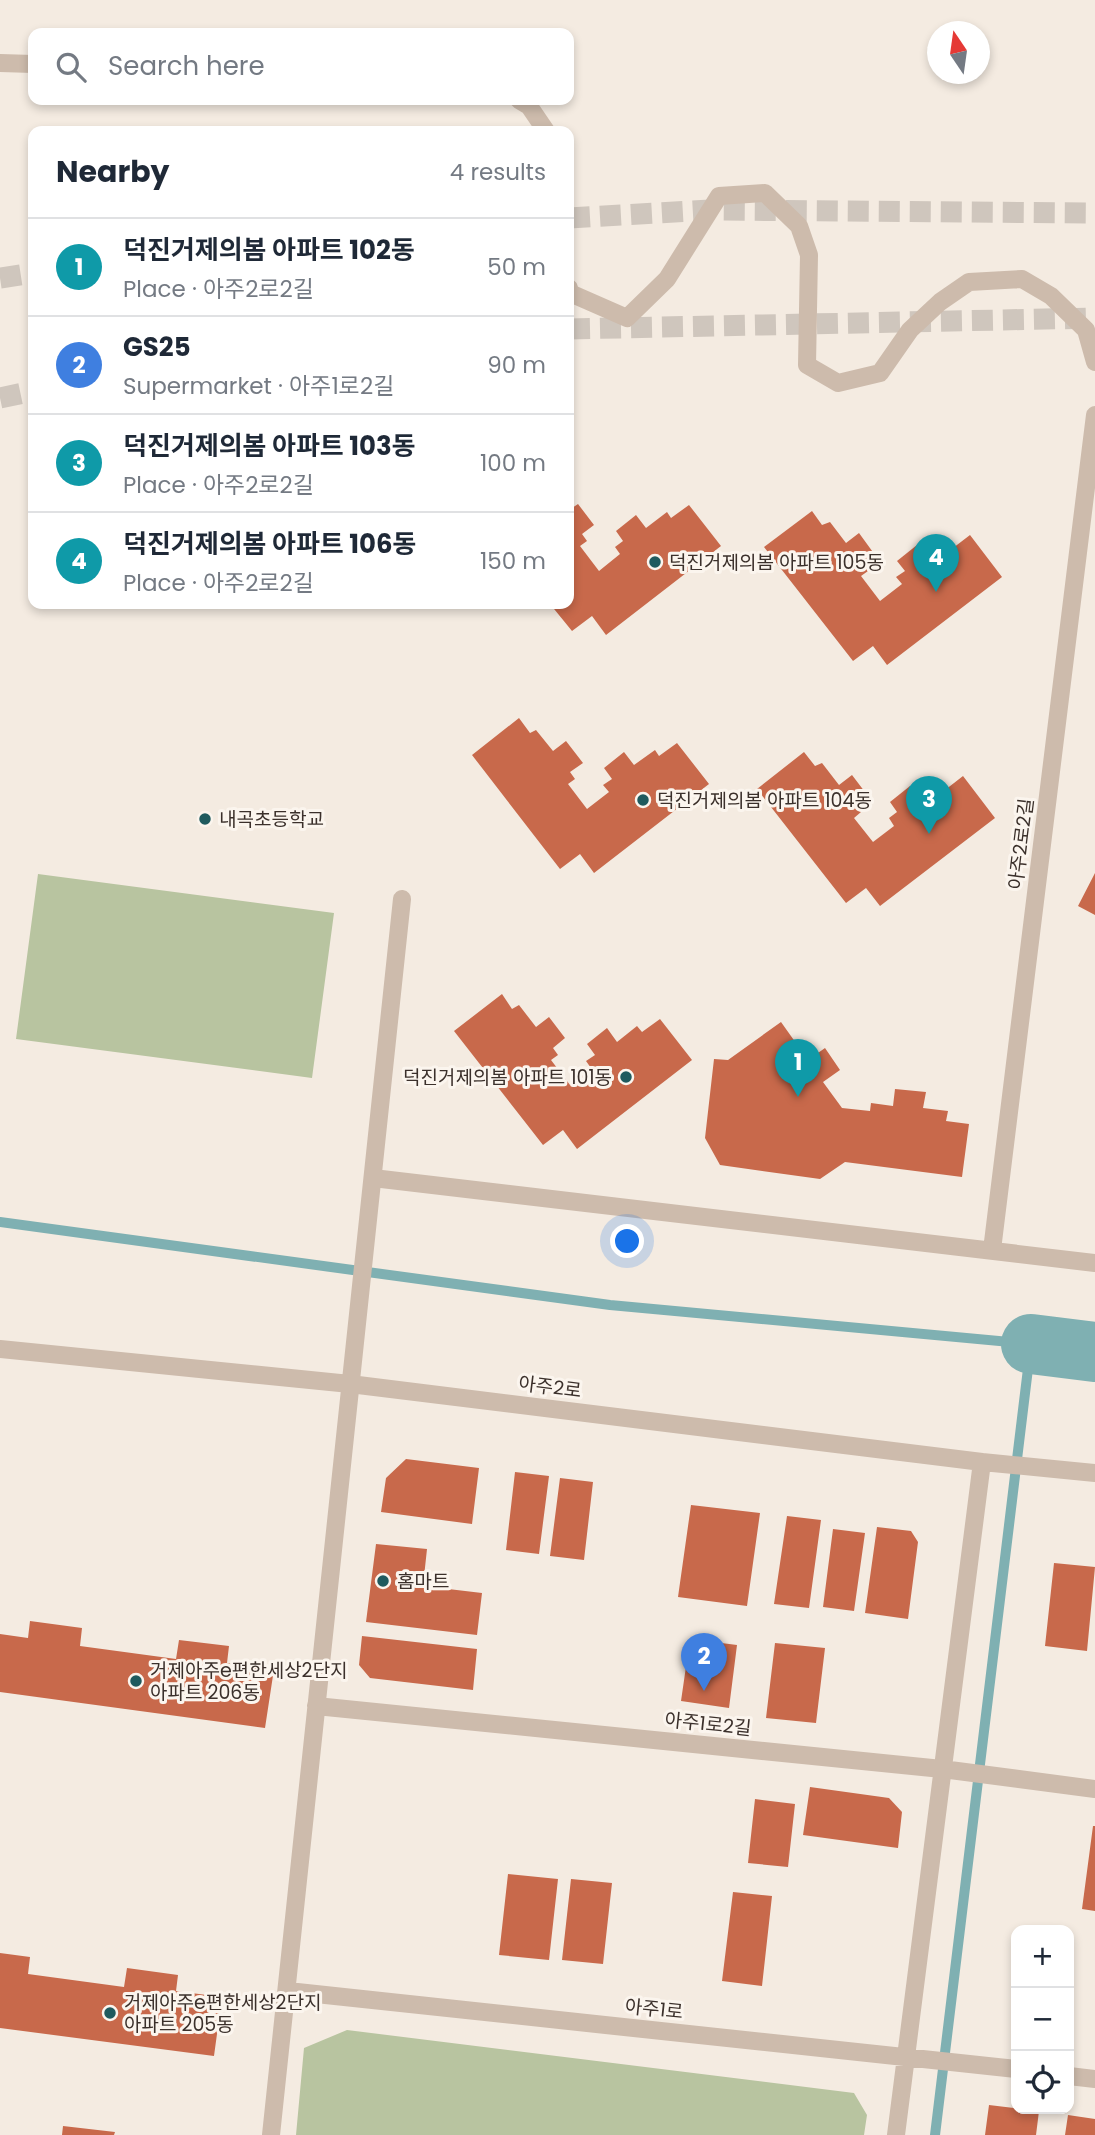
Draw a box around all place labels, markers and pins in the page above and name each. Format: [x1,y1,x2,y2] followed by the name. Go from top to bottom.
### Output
[913,534,959,592] pin: 4
[669,549,884,576] place label: 덕진거제의봄 아파트 105동
[647,554,663,570] marker: 덕진거제의봄 아파트 105동
[906,776,952,834] pin: 3
[657,787,872,814] place label: 덕진거제의봄 아파트 104동
[635,792,651,808] marker: 덕진거제의봄 아파트 104동
[219,806,324,833] place label: 내곡초등학교
[197,811,213,827] marker: 내곡초등학교
[775,1039,821,1097] pin: 1
[403,1064,612,1091] place label: 덕진거제의봄 아파트 101동
[618,1069,634,1085] marker: 덕진거제의봄 아파트 101동
[397,1568,449,1595] place label: 홈마트
[375,1573,391,1589] marker: 홈마트
[681,1633,727,1691] pin: 2
[150,1657,348,1706] place label: 거제아주e편한세상2단지 아파트 206동
[128,1673,144,1689] marker: 거제아주e편한세상2단지 아파트 206동
[124,1989,322,2038] place label: 거제아주e편한세상2단지 아파트 205동
[102,2005,118,2021] marker: 거제아주e편한세상2단지 아파트 205동

